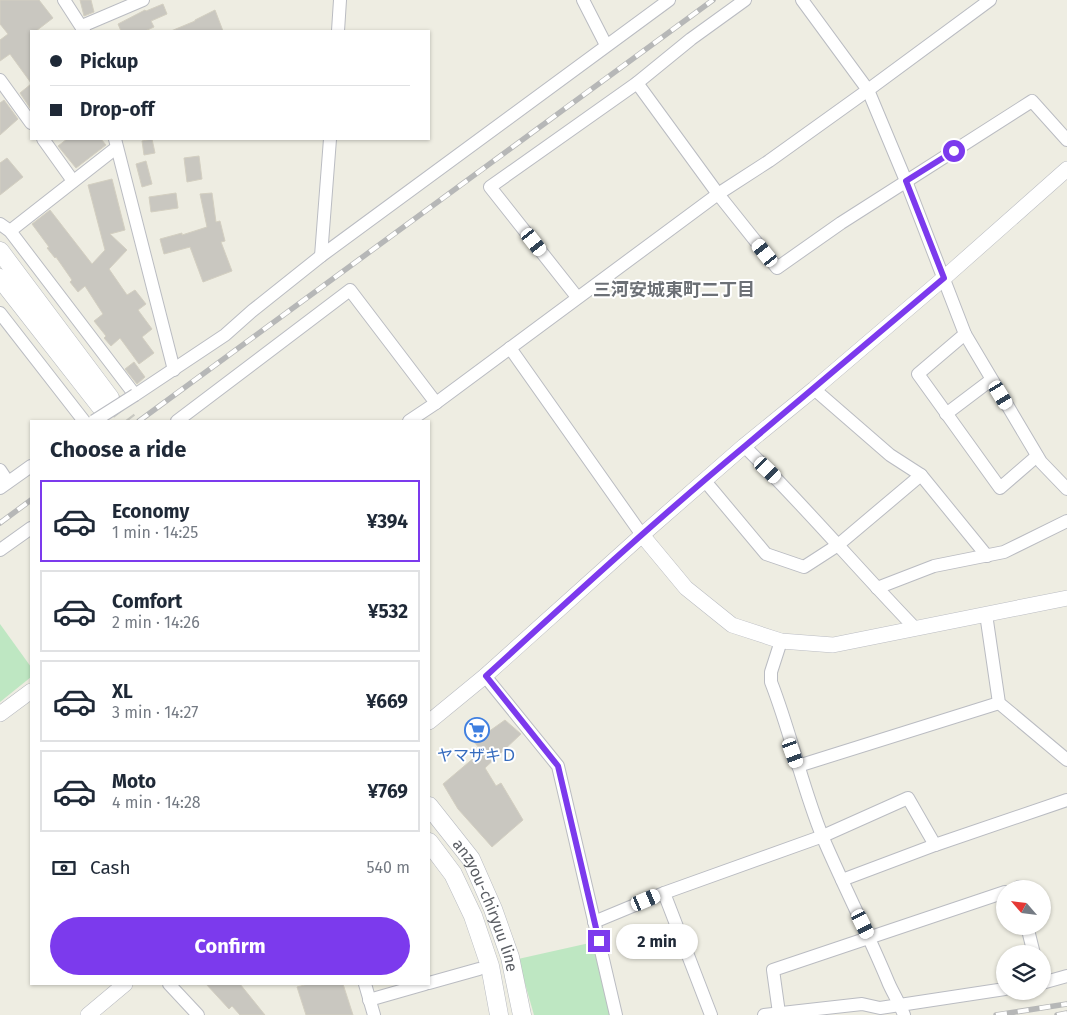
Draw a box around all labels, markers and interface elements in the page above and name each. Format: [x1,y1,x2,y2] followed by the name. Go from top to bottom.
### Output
[80,50,138,73] text: Pickup
[80,98,154,121] text: Drop-off
[943,140,965,162] route start
[518,226,549,258] car
[749,237,780,269] car
[593,279,755,301] district label: 三河安城東町二丁目
[986,378,1015,412] car
[50,436,186,463] text: Choose a ride
[751,454,784,486] car
[52,499,97,544] icon: car
[112,500,189,523] text: Economy
[367,510,408,533] text: ¥394
[112,523,198,542] text: 1 min · 14:25
[52,589,97,634] icon: car
[112,590,182,613] text: Comfort
[368,600,408,623] text: ¥532
[112,613,200,632] text: 2 min · 14:26
[52,679,97,724] icon: car
[112,680,133,703] text: XL
[366,690,408,713] text: ¥669
[112,703,198,722] text: 3 min · 14:27
[464,717,490,743] supermarket icon: ヤマザキＤ
[780,736,805,770] car
[437,746,517,765] place label: ヤマザキＤ
[52,769,97,814] icon: car
[112,770,156,793] text: Moto
[368,780,408,803] text: ¥769
[112,793,201,812] text: 4 min · 14:28
[449,835,522,973] street label: anzyou-chiryuu line
[50,854,78,882] icon: cash
[90,856,131,879] text: Cash
[367,858,410,877] text: 540 m
[996,880,1051,935] north arrow
[996,880,1051,1000] map controls
[629,887,662,913] car
[849,907,876,941] car
[50,917,410,975] button: Confirm
[616,924,699,958] callout: 2 min
[588,930,610,952] route end
[637,932,677,951] text: 2 min
[996,945,1051,1000] button: layers

